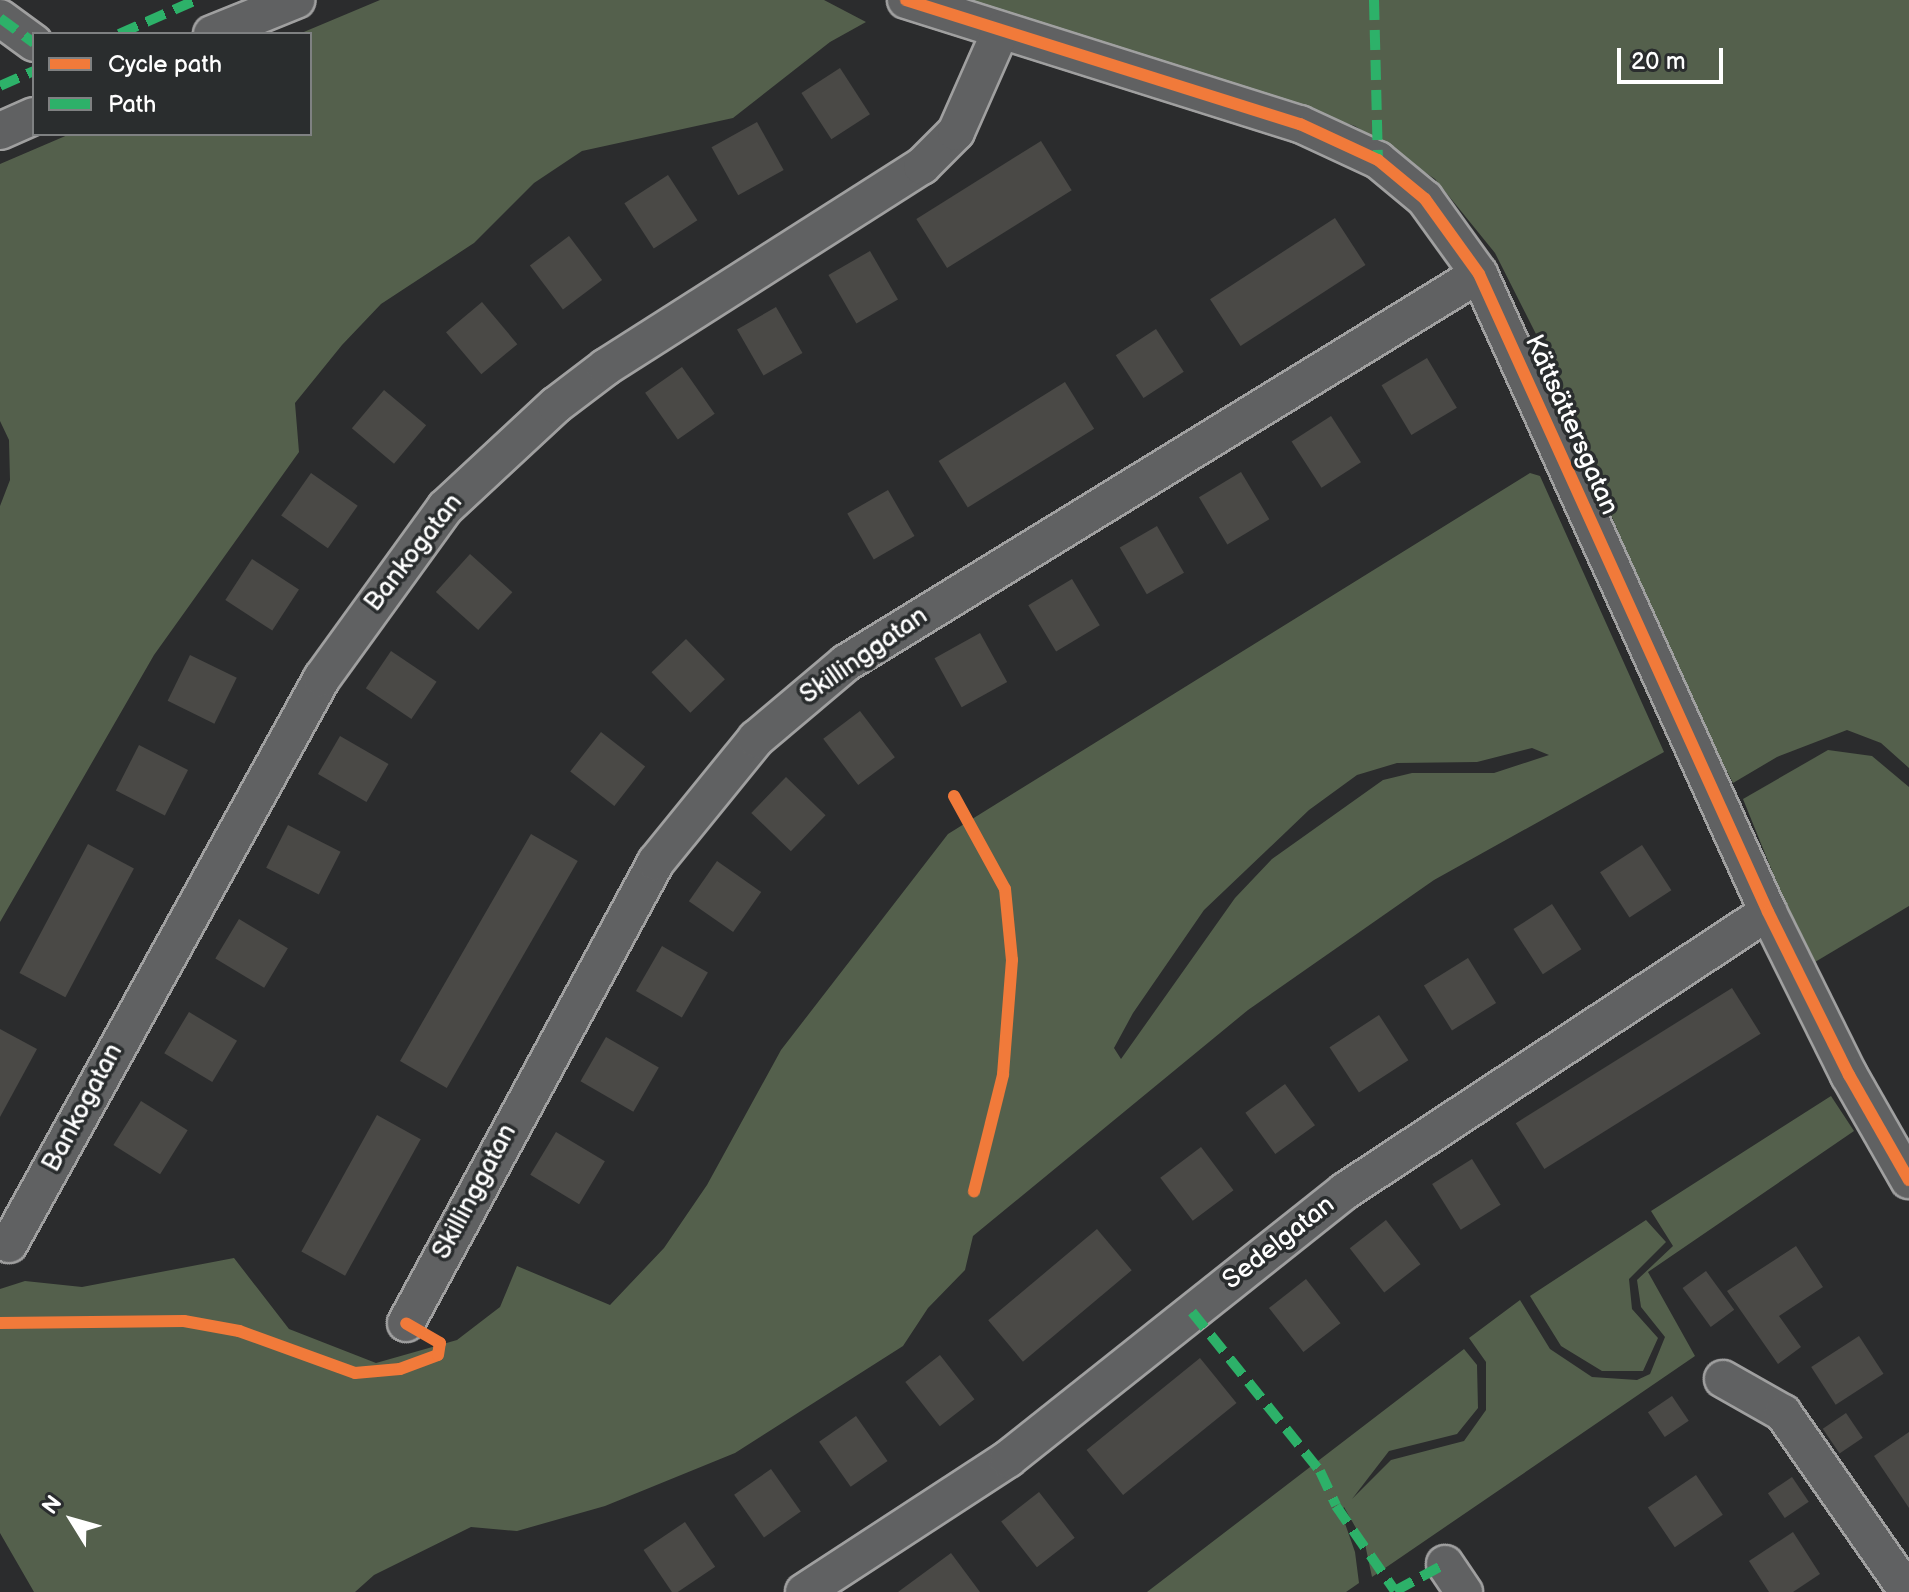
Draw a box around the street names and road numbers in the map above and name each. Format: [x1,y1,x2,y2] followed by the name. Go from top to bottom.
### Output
[1517,330,1625,520] street label: Kättsättersgatan
[358,488,470,618] street label: Bankogatan
[794,601,934,711] street label: Skillinggatan
[36,1039,130,1177] street label: Bankogatan
[426,1119,524,1265] street label: Skillinggatan
[1217,1190,1341,1296] street label: Sedelgatan

